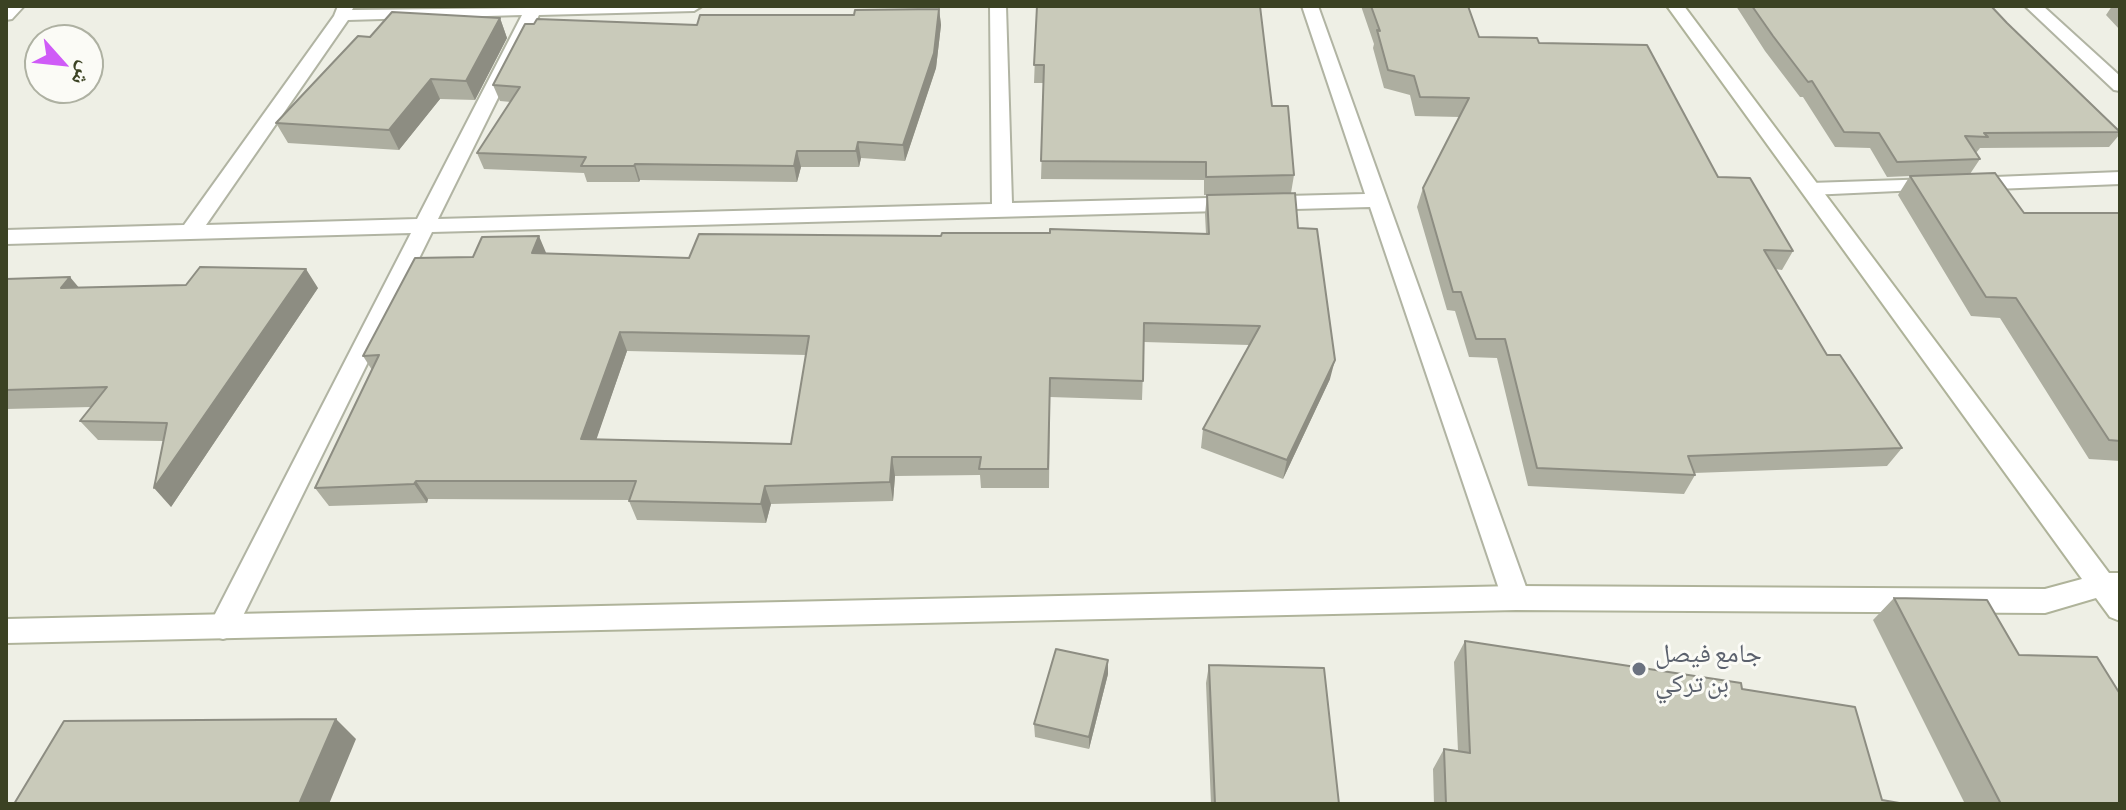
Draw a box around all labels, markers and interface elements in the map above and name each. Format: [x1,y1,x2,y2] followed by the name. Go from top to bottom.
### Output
[24,24,104,104] north arrow
[67,58,100,90] text: ش
[1655,638,1762,700] place label: جامع فيصل بن تركي
[1630,660,1648,678] marker: جامع فيصل بن تركي

